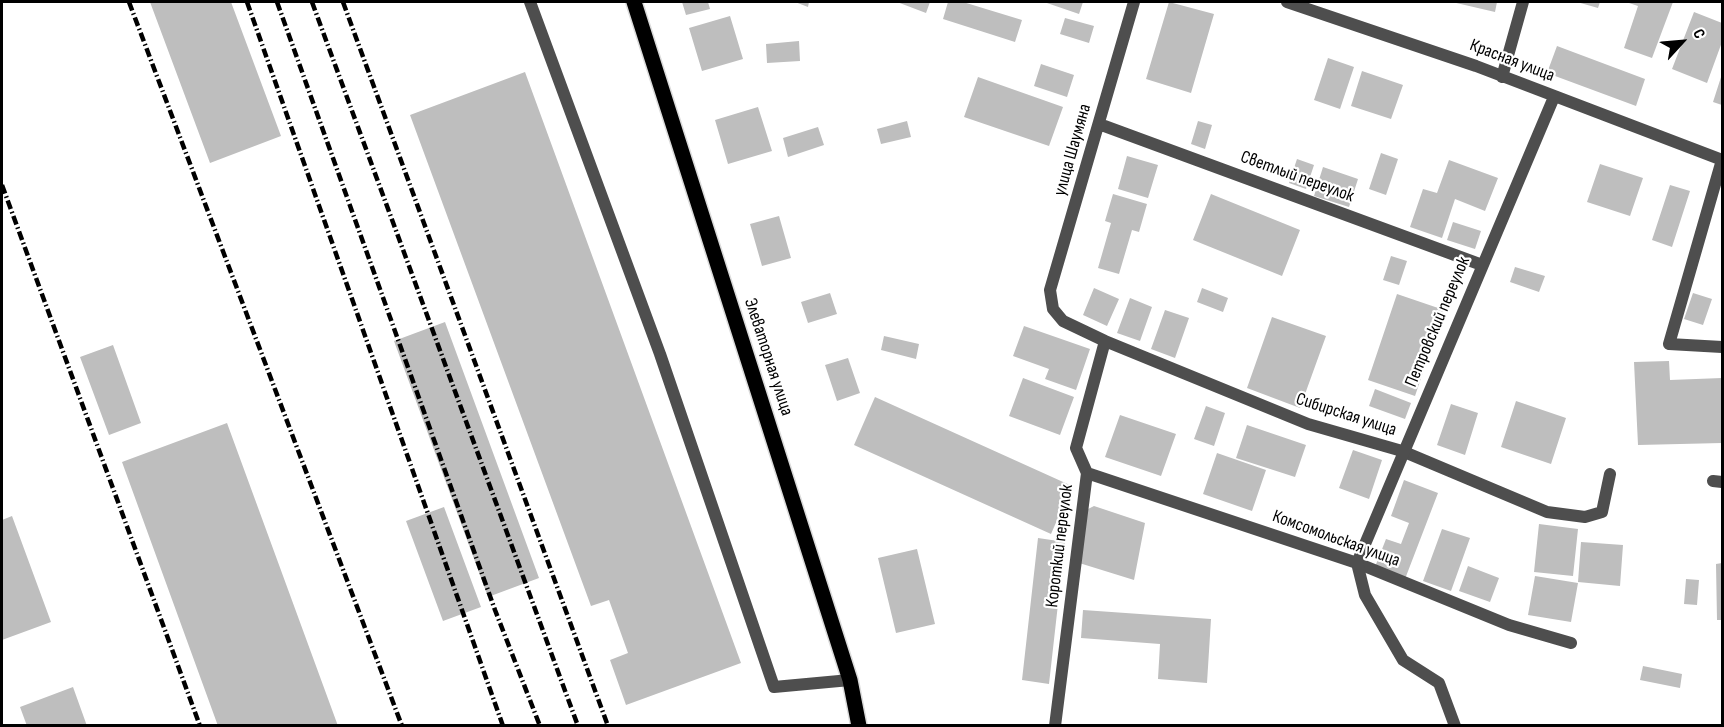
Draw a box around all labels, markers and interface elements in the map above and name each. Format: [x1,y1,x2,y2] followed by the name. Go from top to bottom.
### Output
[1652,12,1712,72] north arrow
[1688,26,1709,42] text: С
[1467,35,1557,87] street label: Красная улица
[1050,102,1096,198] street label: улица Шаумяна
[1237,147,1357,207] street label: Светлый переулок
[1401,254,1475,390] street label: Петровский переулок
[739,295,797,419] street label: Элеваторная улица
[1293,389,1399,441] street label: Сибирская улица
[1042,483,1078,609] street label: Короткий переулок
[1269,506,1403,572] street label: Комсомольская улица

